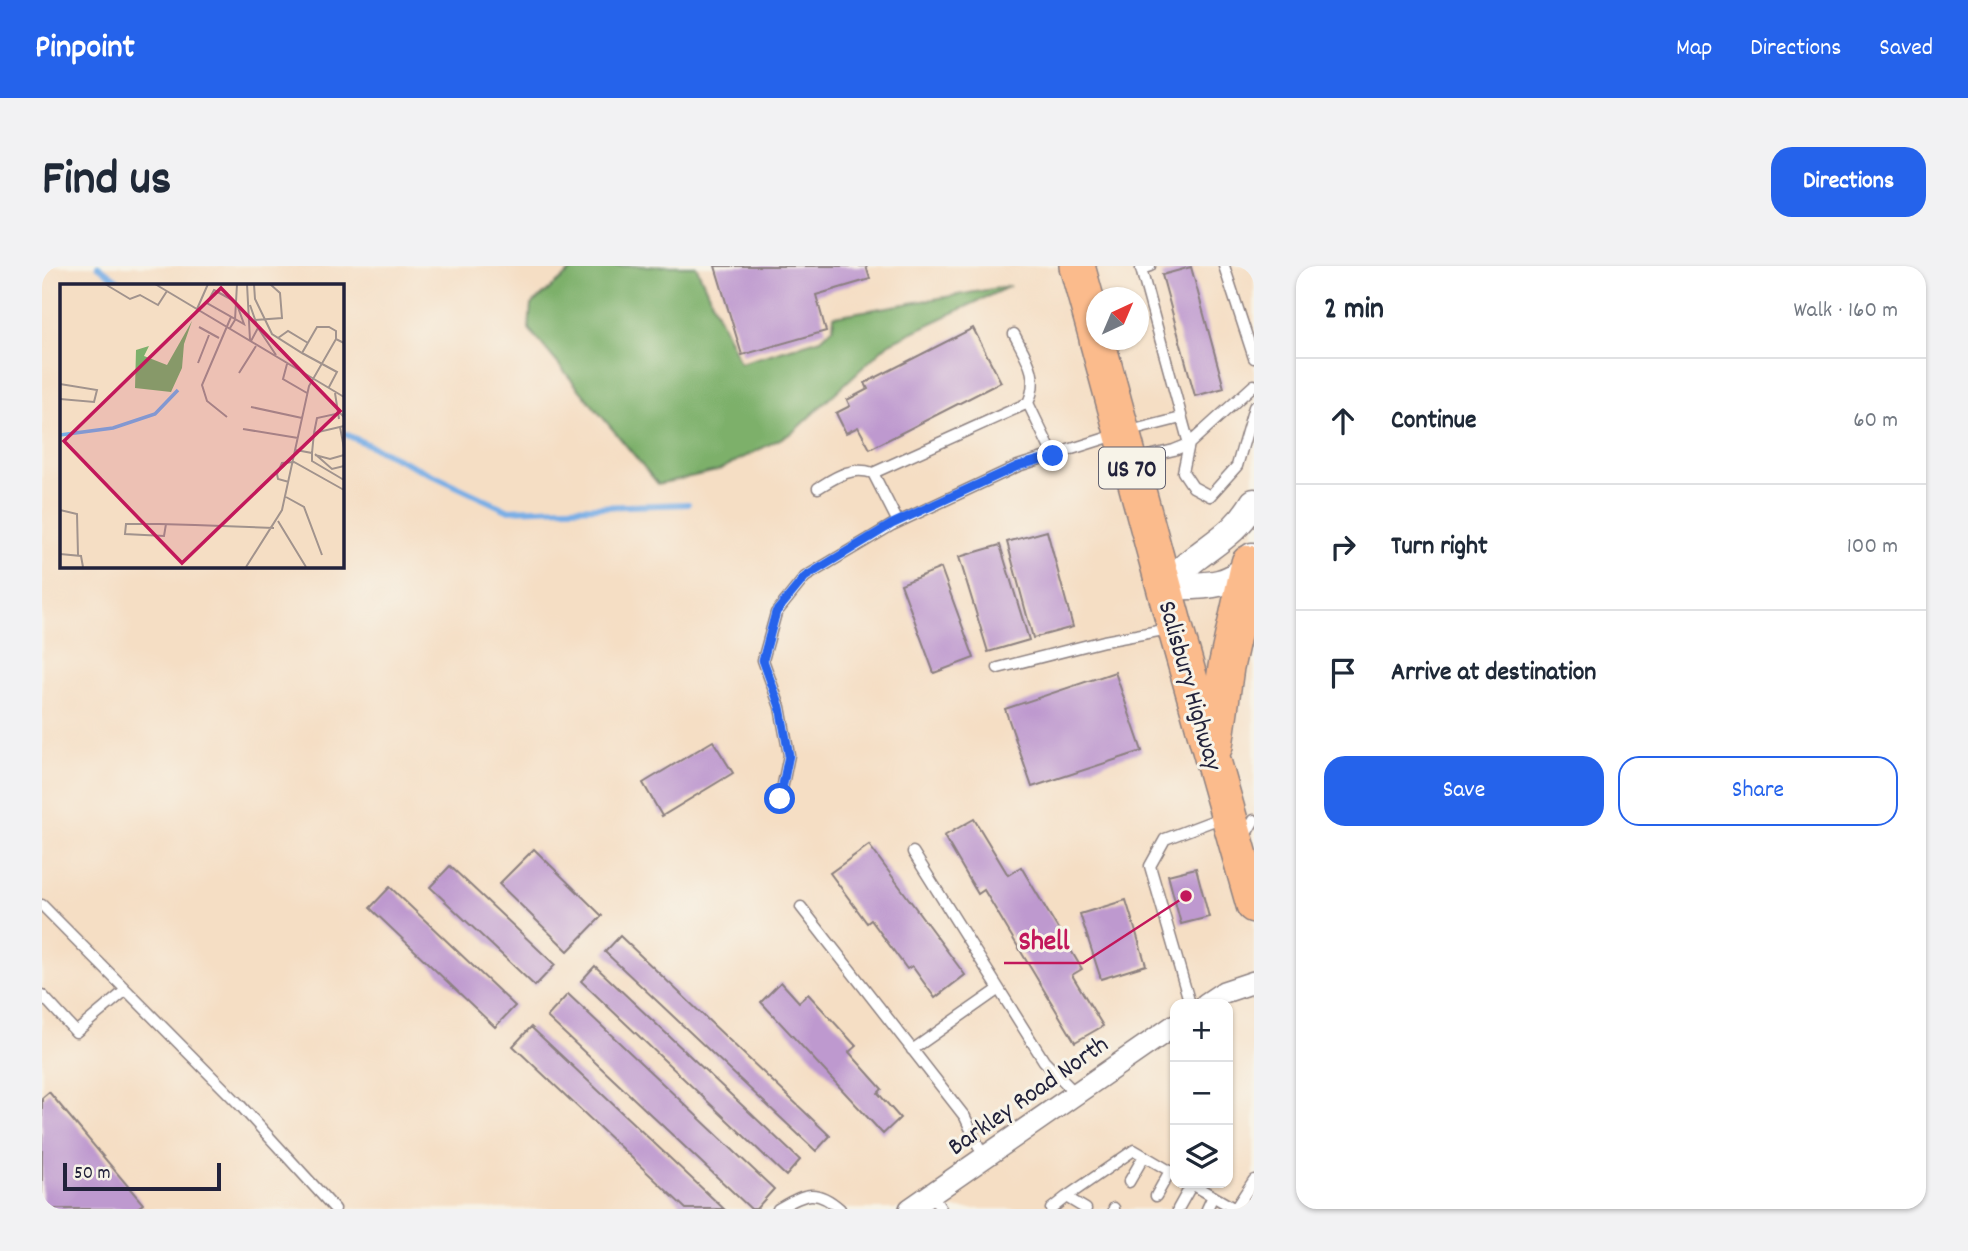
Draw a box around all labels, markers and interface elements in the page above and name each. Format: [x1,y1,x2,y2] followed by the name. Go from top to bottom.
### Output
[35,26,135,73] text: Pinpoint
[1676,32,1712,66] text: Map
[1750,32,1841,66] text: Directions
[1879,32,1933,66] text: Saved
[42,147,171,217] text: Find us
[1771,147,1926,217] button: Directions
[60,284,343,567] inset map
[1086,287,1149,350] north arrow
[1324,290,1384,333] text: 2 min
[1793,295,1898,328] text: Walk · 160 m
[1324,402,1362,440] icon: ahead
[1391,403,1476,440] text: Continue
[1853,405,1898,438] text: 60 m
[1037,440,1068,471] route end
[1099,448,1165,488] road number: US 70
[1324,528,1362,566] icon: right
[1391,529,1488,566] text: Turn right
[1847,531,1898,564] text: 100 m
[1147,597,1231,776] street label: Salisbury Highway
[1324,654,1362,692] icon: arrive
[1391,655,1596,692] text: Arrive at destination
[1324,756,1604,826] button: Save
[1618,756,1898,826] button: Share
[764,783,795,814] route start
[1004,914,1083,963] callout: Shell
[1019,924,1070,964] text: Shell
[1170,999,1233,1188] map controls
[1170,999,1233,1062] button: +
[941,1027,1117,1166] street label: Barkley Road North
[1170,1062,1233,1125] button: −
[1170,1125,1233,1188] button: layers
[63,1160,220,1192] scale bar
[74,1161,111,1188] text: 50 m

